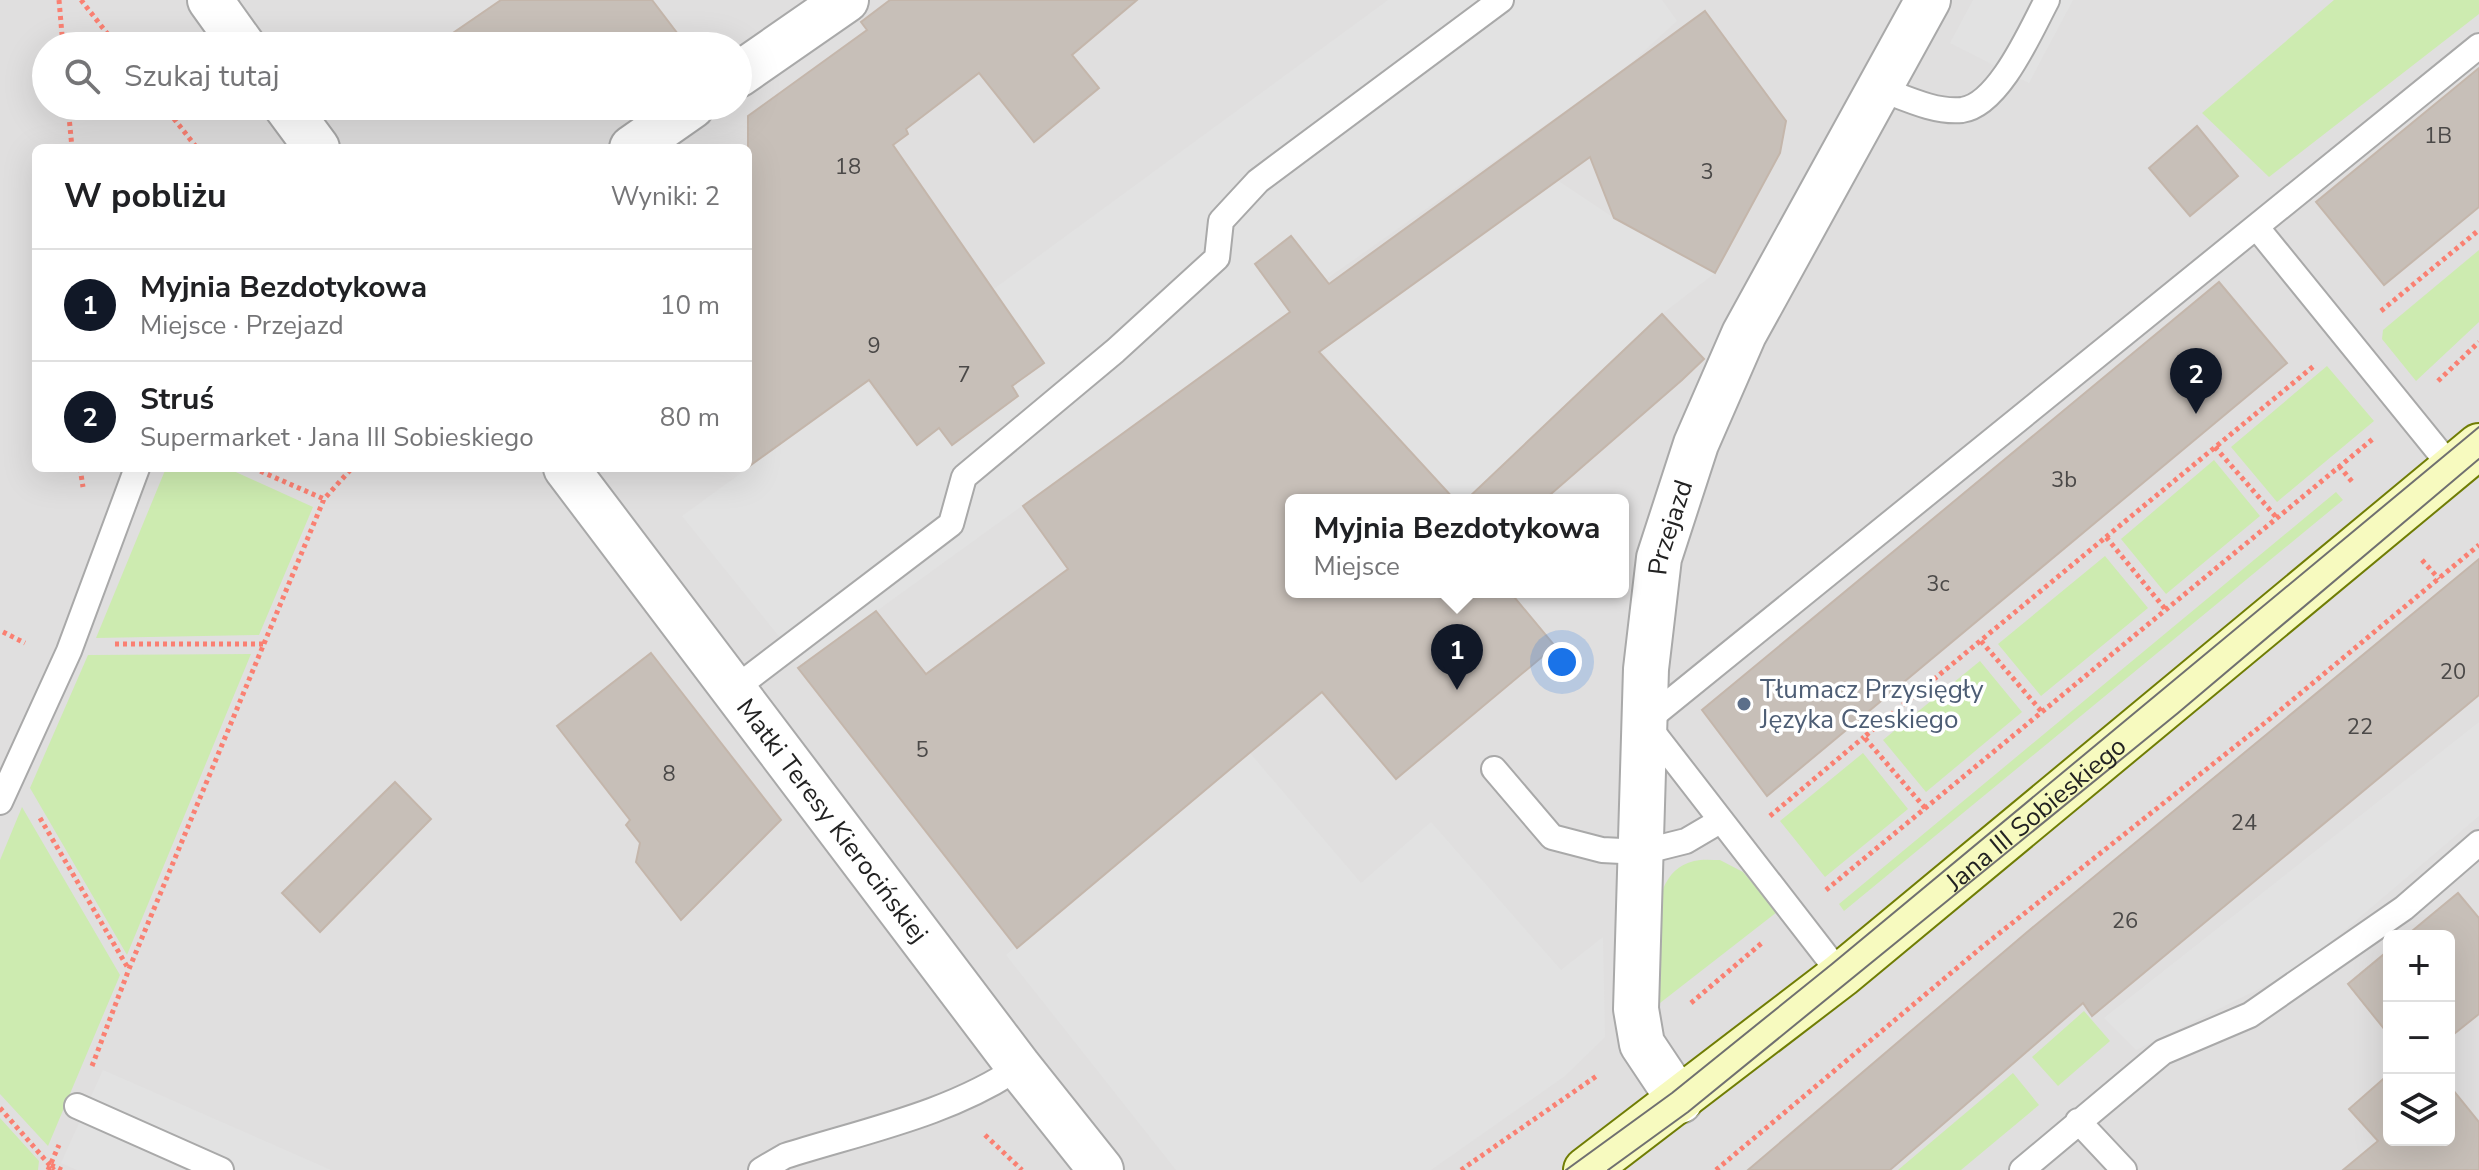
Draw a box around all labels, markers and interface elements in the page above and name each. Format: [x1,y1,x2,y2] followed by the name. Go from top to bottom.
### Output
[32,32,752,120] search box
[60,54,104,98] icon: search
[124,56,280,97] text: Szukaj tutaj
[2424,121,2452,151] house number: 1B
[835,152,861,182] house number: 18
[1700,157,1714,187] house number: 3
[64,173,227,219] text: W pobliżu
[611,179,720,214] text: Wyniki: 2
[140,267,427,308] text: Myjnia Bezdotykowa
[82,288,98,323] text: 1
[660,288,720,323] text: 10 m
[140,308,344,343] text: Miejsce · Przejazd
[867,331,881,361] house number: 9
[2170,348,2222,414] pin: 2
[957,360,971,390] house number: 7
[140,379,214,420] text: Struś
[82,400,98,435] text: 2
[660,400,720,435] text: 80 m
[140,420,534,455] text: Supermarket · Jana III Sobieskiego
[2051,465,2077,495] house number: 3b
[1640,476,1701,577] street label: Przejazd
[1285,494,1629,598] popup
[1313,508,1601,549] text: Myjnia Bezdotykowa
[1313,549,1400,584] text: Miejsce
[1926,569,1950,599] house number: 3c
[1431,624,1483,690] pin: 1
[1542,642,1582,682] your location
[2440,657,2466,687] house number: 20
[1759,672,1984,737] place label: Tłumacz Przysięgły Języka Czeskiego
[728,691,936,950] street label: Matki Teresy Kierocińskiej
[1735,695,1753,713] marker: Tłumacz Przysięgły Języka Czeskiego
[2347,712,2373,742] house number: 22
[1938,729,2134,900] street label: Jana III Sobieskiego
[915,735,929,765] house number: 5
[662,759,676,789] house number: 8
[2231,808,2257,838] house number: 24
[2112,906,2138,936] house number: 26
[2383,930,2455,1146] map controls
[2383,930,2455,1002] button: +
[2383,1002,2455,1074] button: −
[2383,1074,2455,1146] button: layers

